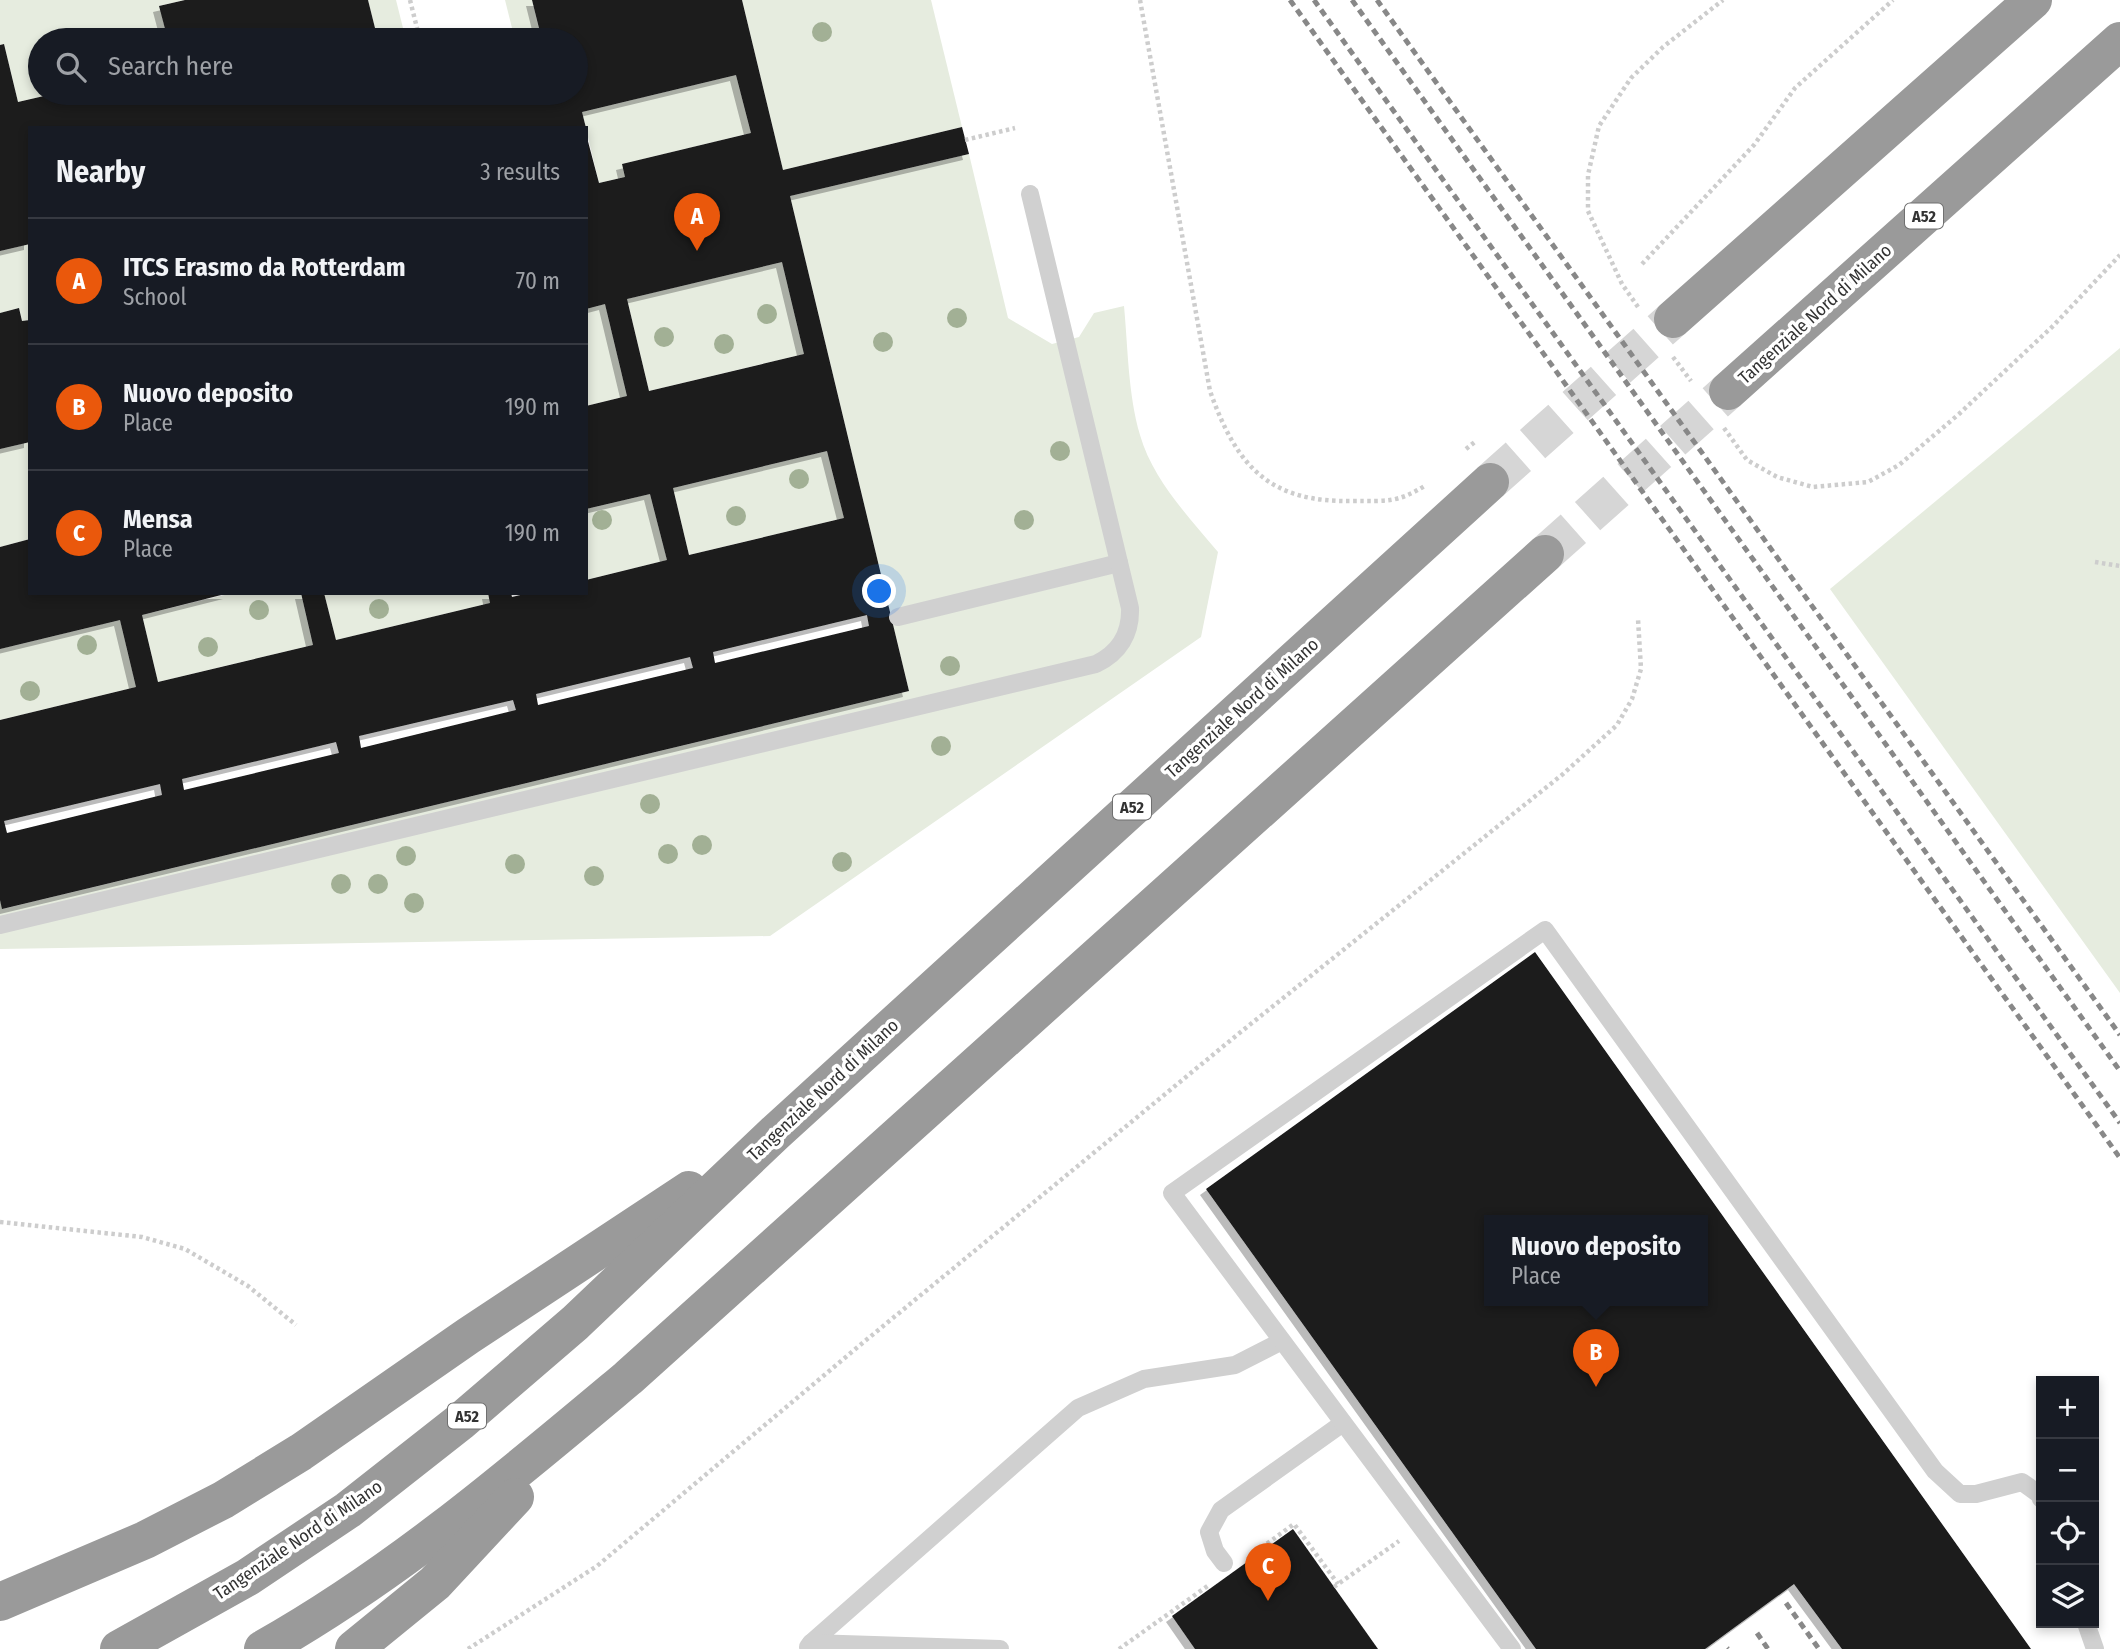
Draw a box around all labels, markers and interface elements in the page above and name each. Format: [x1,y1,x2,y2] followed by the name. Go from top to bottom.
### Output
[28,28,588,105] search box
[52,48,90,86] icon: search
[108,51,233,82] text: Search here
[56,154,145,190] text: Nearby
[480,158,560,186] text: 3 results
[674,193,720,251] pin: A
[1905,204,1943,229] road number: A52
[1734,239,1896,389] street label: Tangenziale Nord di Milano
[123,252,406,283] text: ITCS Erasmo da Rotterdam
[73,267,85,295] text: A
[516,267,560,295] text: 70 m
[123,283,187,311] text: School
[123,378,293,409] text: Nuovo deposito
[73,393,85,421] text: B
[505,393,560,421] text: 190 m
[123,409,173,437] text: Place
[123,504,193,535] text: Mensa
[73,519,85,547] text: C
[505,519,560,547] text: 190 m
[123,535,173,563] text: Place
[862,574,896,608] your location
[1161,633,1323,783] street label: Tangenziale Nord di Milano
[1113,794,1151,820] road number: A52
[743,1014,903,1166] street label: Tangenziale Nord di Milano
[1484,1215,1708,1306] popup
[1511,1231,1681,1262] text: Nuovo deposito
[1511,1262,1561,1290] text: Place
[1573,1329,1619,1387] pin: B
[2036,1376,2099,1628] map controls
[2036,1376,2099,1439] button: +
[448,1404,486,1428] road number: A52
[2036,1439,2099,1502] button: −
[210,1475,386,1605] street label: Tangenziale Nord di Milano
[2036,1502,2099,1565] button: locate
[1245,1543,1291,1601] pin: C
[2036,1565,2099,1628] button: layers

